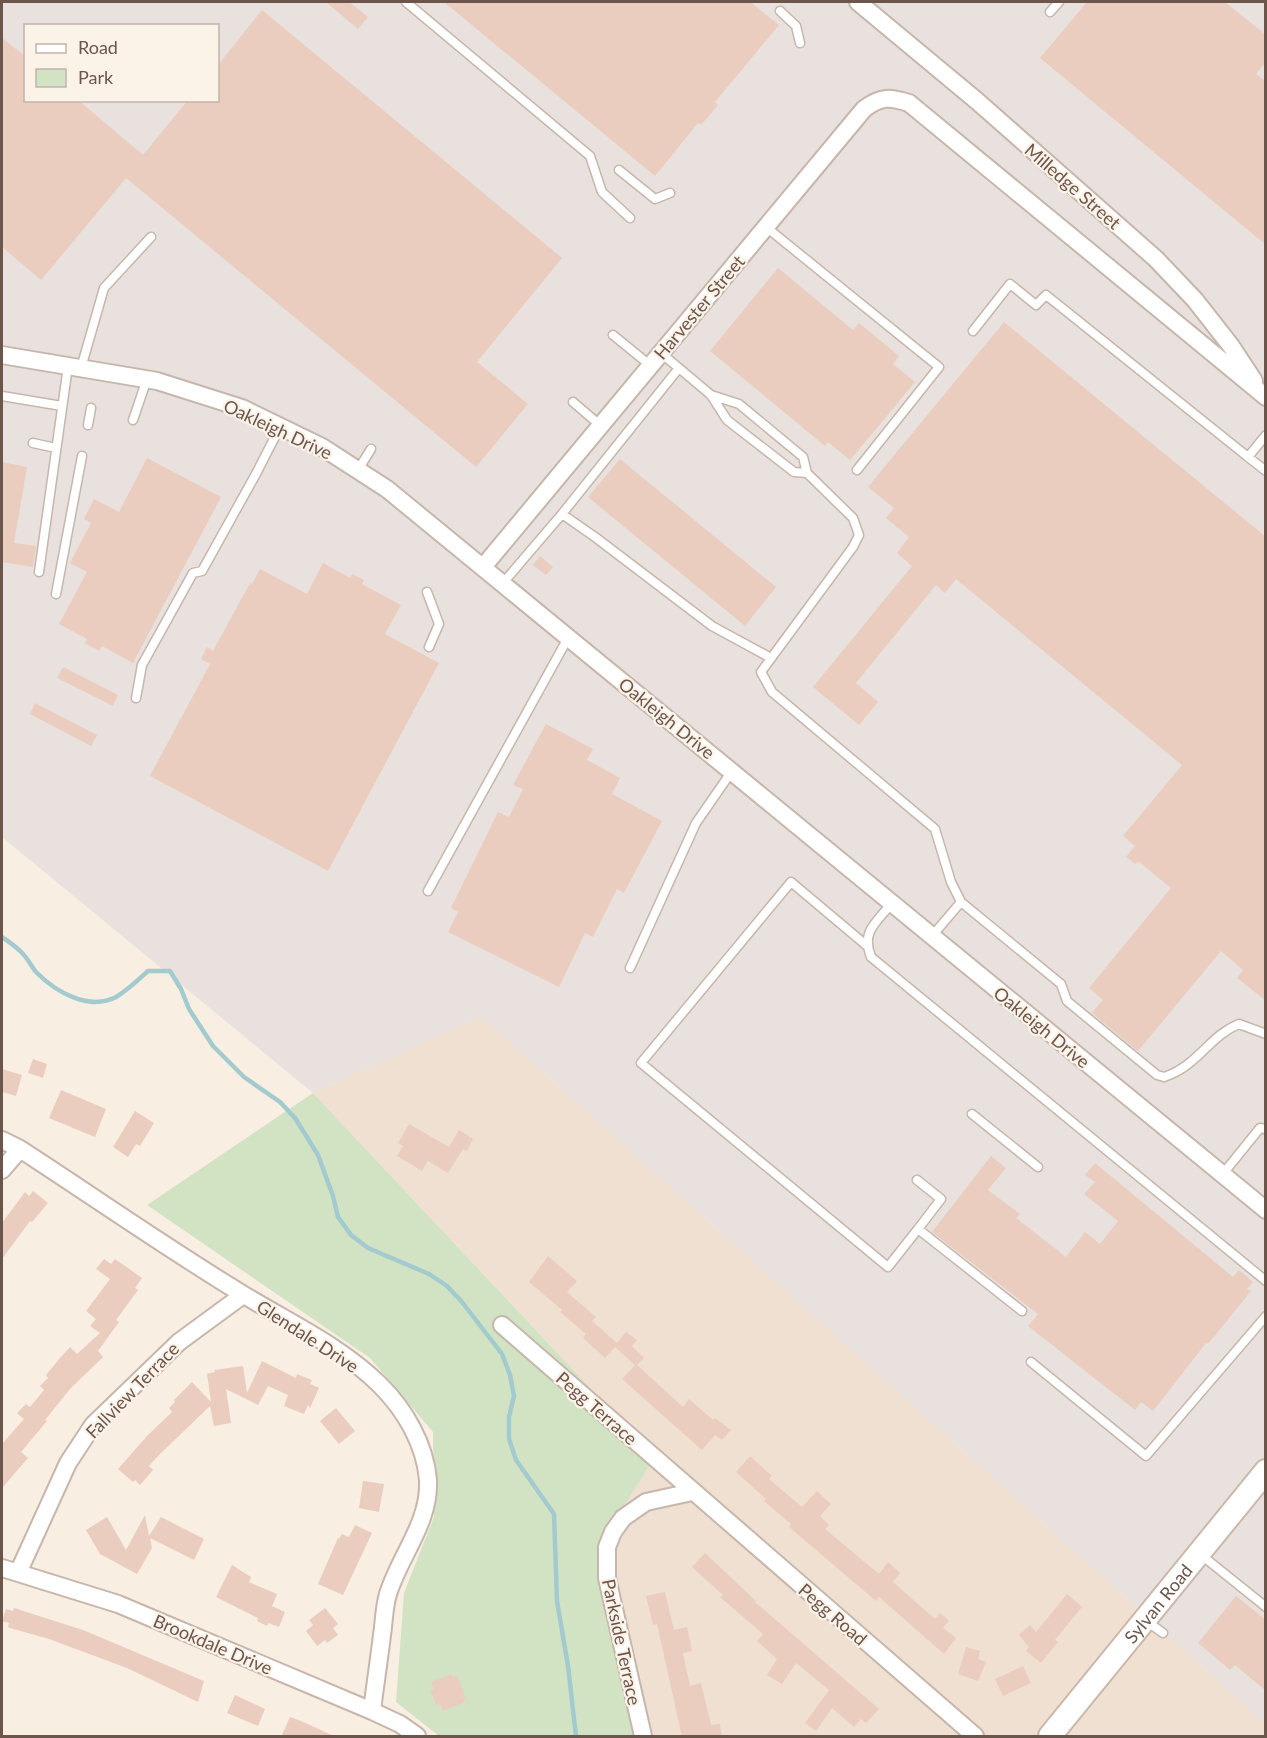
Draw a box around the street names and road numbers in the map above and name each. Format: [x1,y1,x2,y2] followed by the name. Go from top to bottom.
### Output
[1021,138,1126,234] street label: Milledge Street
[649,250,749,364] street label: Harvester Street
[220,394,336,464] street label: Oakleigh Drive
[615,673,719,763] street label: Oakleigh Drive
[990,982,1094,1072] street label: Oakleigh Drive
[253,1295,363,1377] street label: Glendale Drive
[81,1337,183,1443] street label: Fallview Terrace
[552,1367,642,1449] street label: Pegg Terrace
[1119,1559,1197,1647] street label: Sylvan Road
[598,1577,646,1707] street label: Parkside Terrace
[794,1578,872,1650] street label: Pegg Road
[150,1609,276,1679] street label: Brookdale Drive

